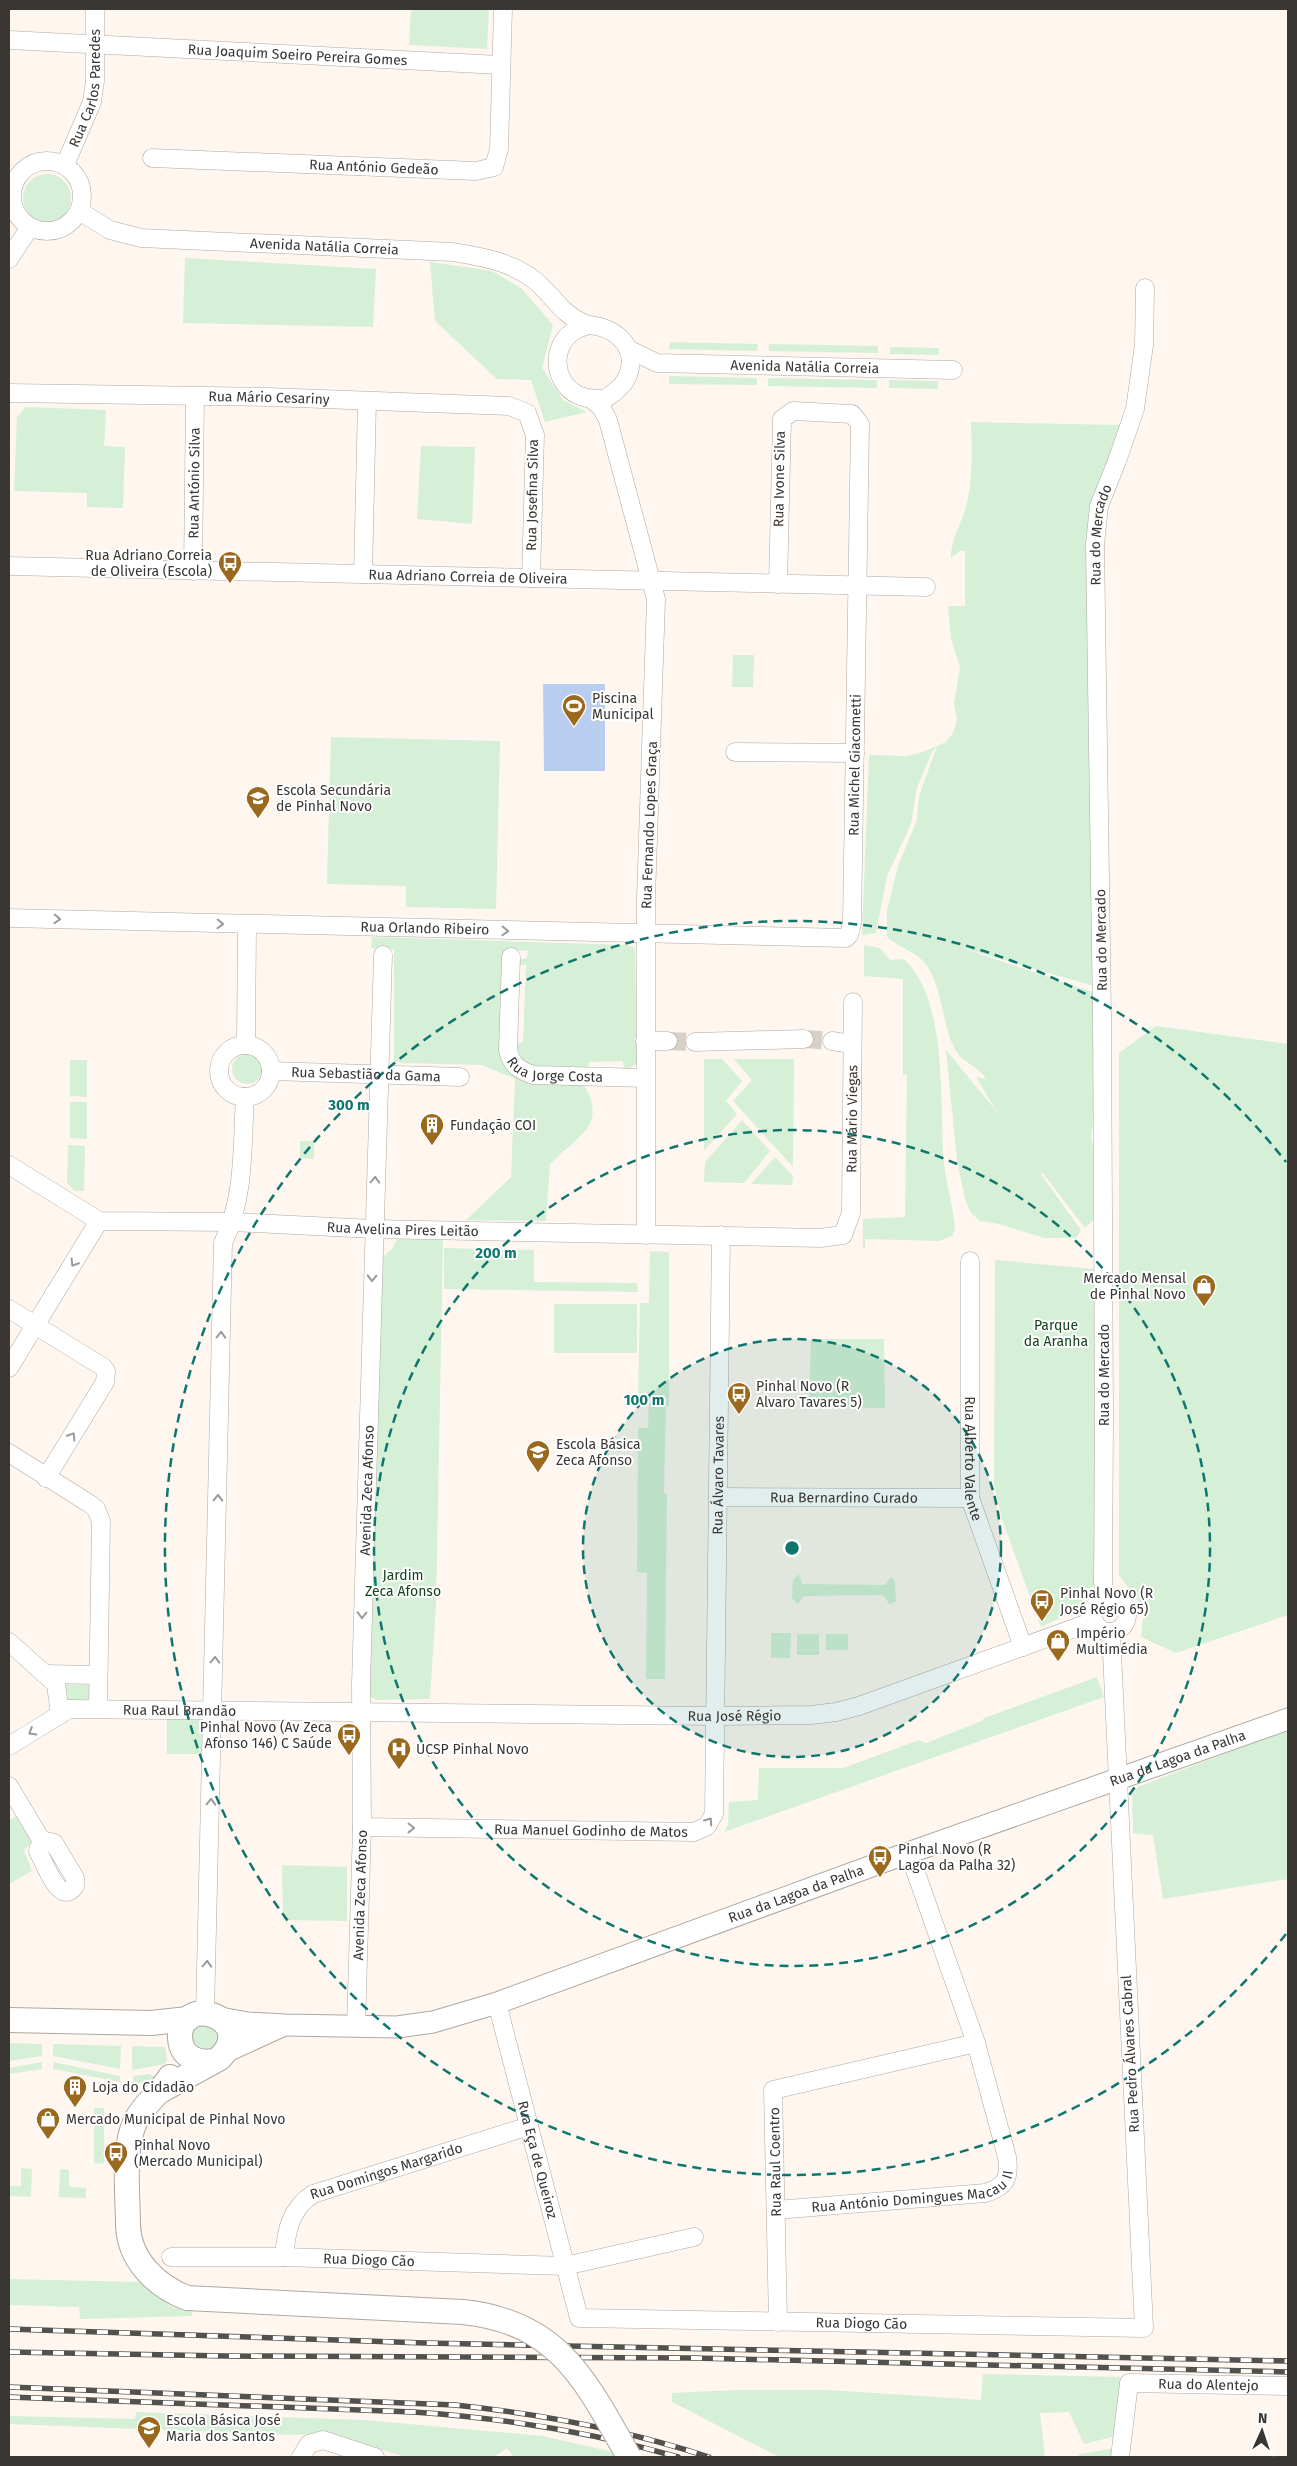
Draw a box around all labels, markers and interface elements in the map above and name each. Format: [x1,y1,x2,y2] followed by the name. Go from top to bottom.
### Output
[66,29,104,150] street label: Rua Carlos Paredes
[187,41,408,69] street label: Rua Joaquim Soeiro Pereira Gomes
[309,156,439,178] street label: Rua António Gedeão
[250,235,399,259] street label: Avenida Natália Correia
[730,357,879,377] street label: Avenida Natália Correia
[208,388,330,408] street label: Rua Mário Cesariny
[185,427,204,539] street label: Rua António Silva
[770,431,789,527] street label: Rua Ivone Silva
[523,439,542,551] street label: Rua Josefina Silva
[1087,482,1116,586] street label: Rua do Mercado
[85,547,212,580] place label: Rua Adriano Correia de Oliveira (Escola)
[217,550,243,584] bus stop icon: Rua Adriano Correia de Oliveira (Escola)
[368,566,568,588] street label: Rua Adriano Correia de Oliveira
[592,690,654,723] place label: Piscina Municipal
[561,693,587,727] sports icon: Piscina Municipal
[845,694,865,836] street label: Rua Michel Giacometti
[638,741,661,909] street label: Rua Fernando Lopes Graça
[276,782,391,815] place label: Escola Secundária de Pinhal Novo
[245,785,271,819] school or university icon: Escola Secundária de Pinhal Novo
[1092,889,1111,991] street label: Rua do Mercado
[54,914,62,924] one-way arrow
[360,918,489,938] street label: Rua Orlando Ribeiro
[216,919,224,929] one-way arrow
[502,926,509,936] one-way arrow
[503,1054,603,1086] street label: Rua Jorge Costa
[291,1064,441,1085] street label: Rua Sebastião da Gama
[843,1064,861,1173] street label: Rua Mário Viegas
[327,1096,370,1114] text: 300 m
[419,1112,445,1146] building icon: Fundação COI
[450,1117,536,1134] place label: Fundação COI
[370,1176,381,1184] one-way arrow
[326,1219,479,1240] street label: Rua Avelina Pires Leitão
[475,1244,517,1262] text: 200 m
[70,1258,80,1267] one-way arrow
[1083,1270,1186,1303] place label: Mercado Mensal de Pinhal Novo
[1191,1273,1217,1307] shop icon: Mercado Mensal de Pinhal Novo
[367,1274,377,1282] one-way arrow
[1024,1317,1088,1350] park label: Parque da Aranha
[1096,1324,1113,1426] street label: Rua do Mercado
[216,1331,226,1339] one-way arrow
[756,1378,862,1411] place label: Pinhal Novo (R Alvaro Tavares 5)
[726,1381,752,1415] bus stop icon: Pinhal Novo (R Alvaro Tavares 5)
[624,1391,664,1409] text: 100 m
[961,1396,985,1523] street label: Rua Alberto Valente
[709,1415,728,1535] street label: Rua Álvaro Tavares
[357,1425,378,1556] street label: Avenida Zeca Afonso
[66,1433,75,1442] one-way arrow
[556,1436,641,1469] place label: Escola Básica Zeca Afonso
[525,1439,551,1473] school or university icon: Escola Básica Zeca Afonso
[770,1489,918,1507] street label: Rua Bernardino Curado
[213,1494,223,1502] one-way arrow
[783,1539,801,1557] centre of rings
[365,1567,441,1600] park label: Jardim Zeca Afonso
[1060,1585,1154,1618] place label: Pinhal Novo (R José Régio 65)
[1029,1588,1055,1622] bus stop icon: Pinhal Novo (R José Régio 65)
[357,1611,368,1619] one-way arrow
[1076,1625,1148,1658] place label: Império Multimédia
[1045,1628,1071,1662] shop icon: Império Multimédia
[210,1656,220,1664] one-way arrow
[123,1702,236,1720] street label: Rua Raul Brandão
[688,1707,781,1725] street label: Rua José Régio
[200,1719,332,1752] place label: Pinhal Novo (Av Zeca Afonso 146) C Saúde
[336,1722,362,1756] bus stop icon: Pinhal Novo (Av Zeca Afonso 146) C Saúde
[28,1725,37,1735] one-way arrow
[1107,1727,1248,1790] street label: Rua da Lagoa da Palha
[386,1736,412,1770] hospital icon: UCSP Pinhal Novo
[416,1741,529,1758] place label: UCSP Pinhal Novo
[206,1797,217,1805] one-way arrow
[703,1817,712,1827] one-way arrow
[494,1821,688,1841] street label: Rua Manuel Godinho de Matos
[408,1823,415,1833] one-way arrow
[350,1830,371,1961] street label: Avenida Zeca Afonso
[898,1841,1015,1874] place label: Pinhal Novo (R Lagoa da Palha 32)
[867,1844,893,1878] bus stop icon: Pinhal Novo (R Lagoa da Palha 32)
[726,1862,866,1927] street label: Rua da Lagoa da Palha
[202,1960,212,1968] one-way arrow
[1117,1975,1143,2133] street label: Rua Pedro Álvares Cabral
[62,2074,88,2108] building icon: Loja do Cidadão
[92,2079,194,2096] place label: Loja do Cidadão
[514,2099,561,2221] street label: Rua Eça de Queiroz
[35,2106,61,2140] shop icon: Mercado Municipal de Pinhal Novo
[766,2107,785,2217] street label: Rua Raul Coentro
[66,2111,285,2128] place label: Mercado Municipal de Pinhal Novo
[134,2137,263,2170] place label: Pinhal Novo (Mercado Municipal)
[308,2139,465,2203] street label: Rua Domingos Margarido
[103,2140,129,2174] bus stop icon: Pinhal Novo (Mercado Municipal)
[811,2169,1017,2216] street label: Rua António Domingues Macau II
[323,2250,415,2270] street label: Rua Diogo Cão
[815,2314,907,2333] street label: Rua Diogo Cão
[1158,2376,1259,2394] street label: Rua do Alentejo
[1237,2406,1287,2456] north arrow
[1258,2410,1268,2427] text: N
[166,2412,281,2445] place label: Escola Básica José Maria dos Santos
[136,2415,162,2449] school or university icon: Escola Básica José Maria dos Santos

